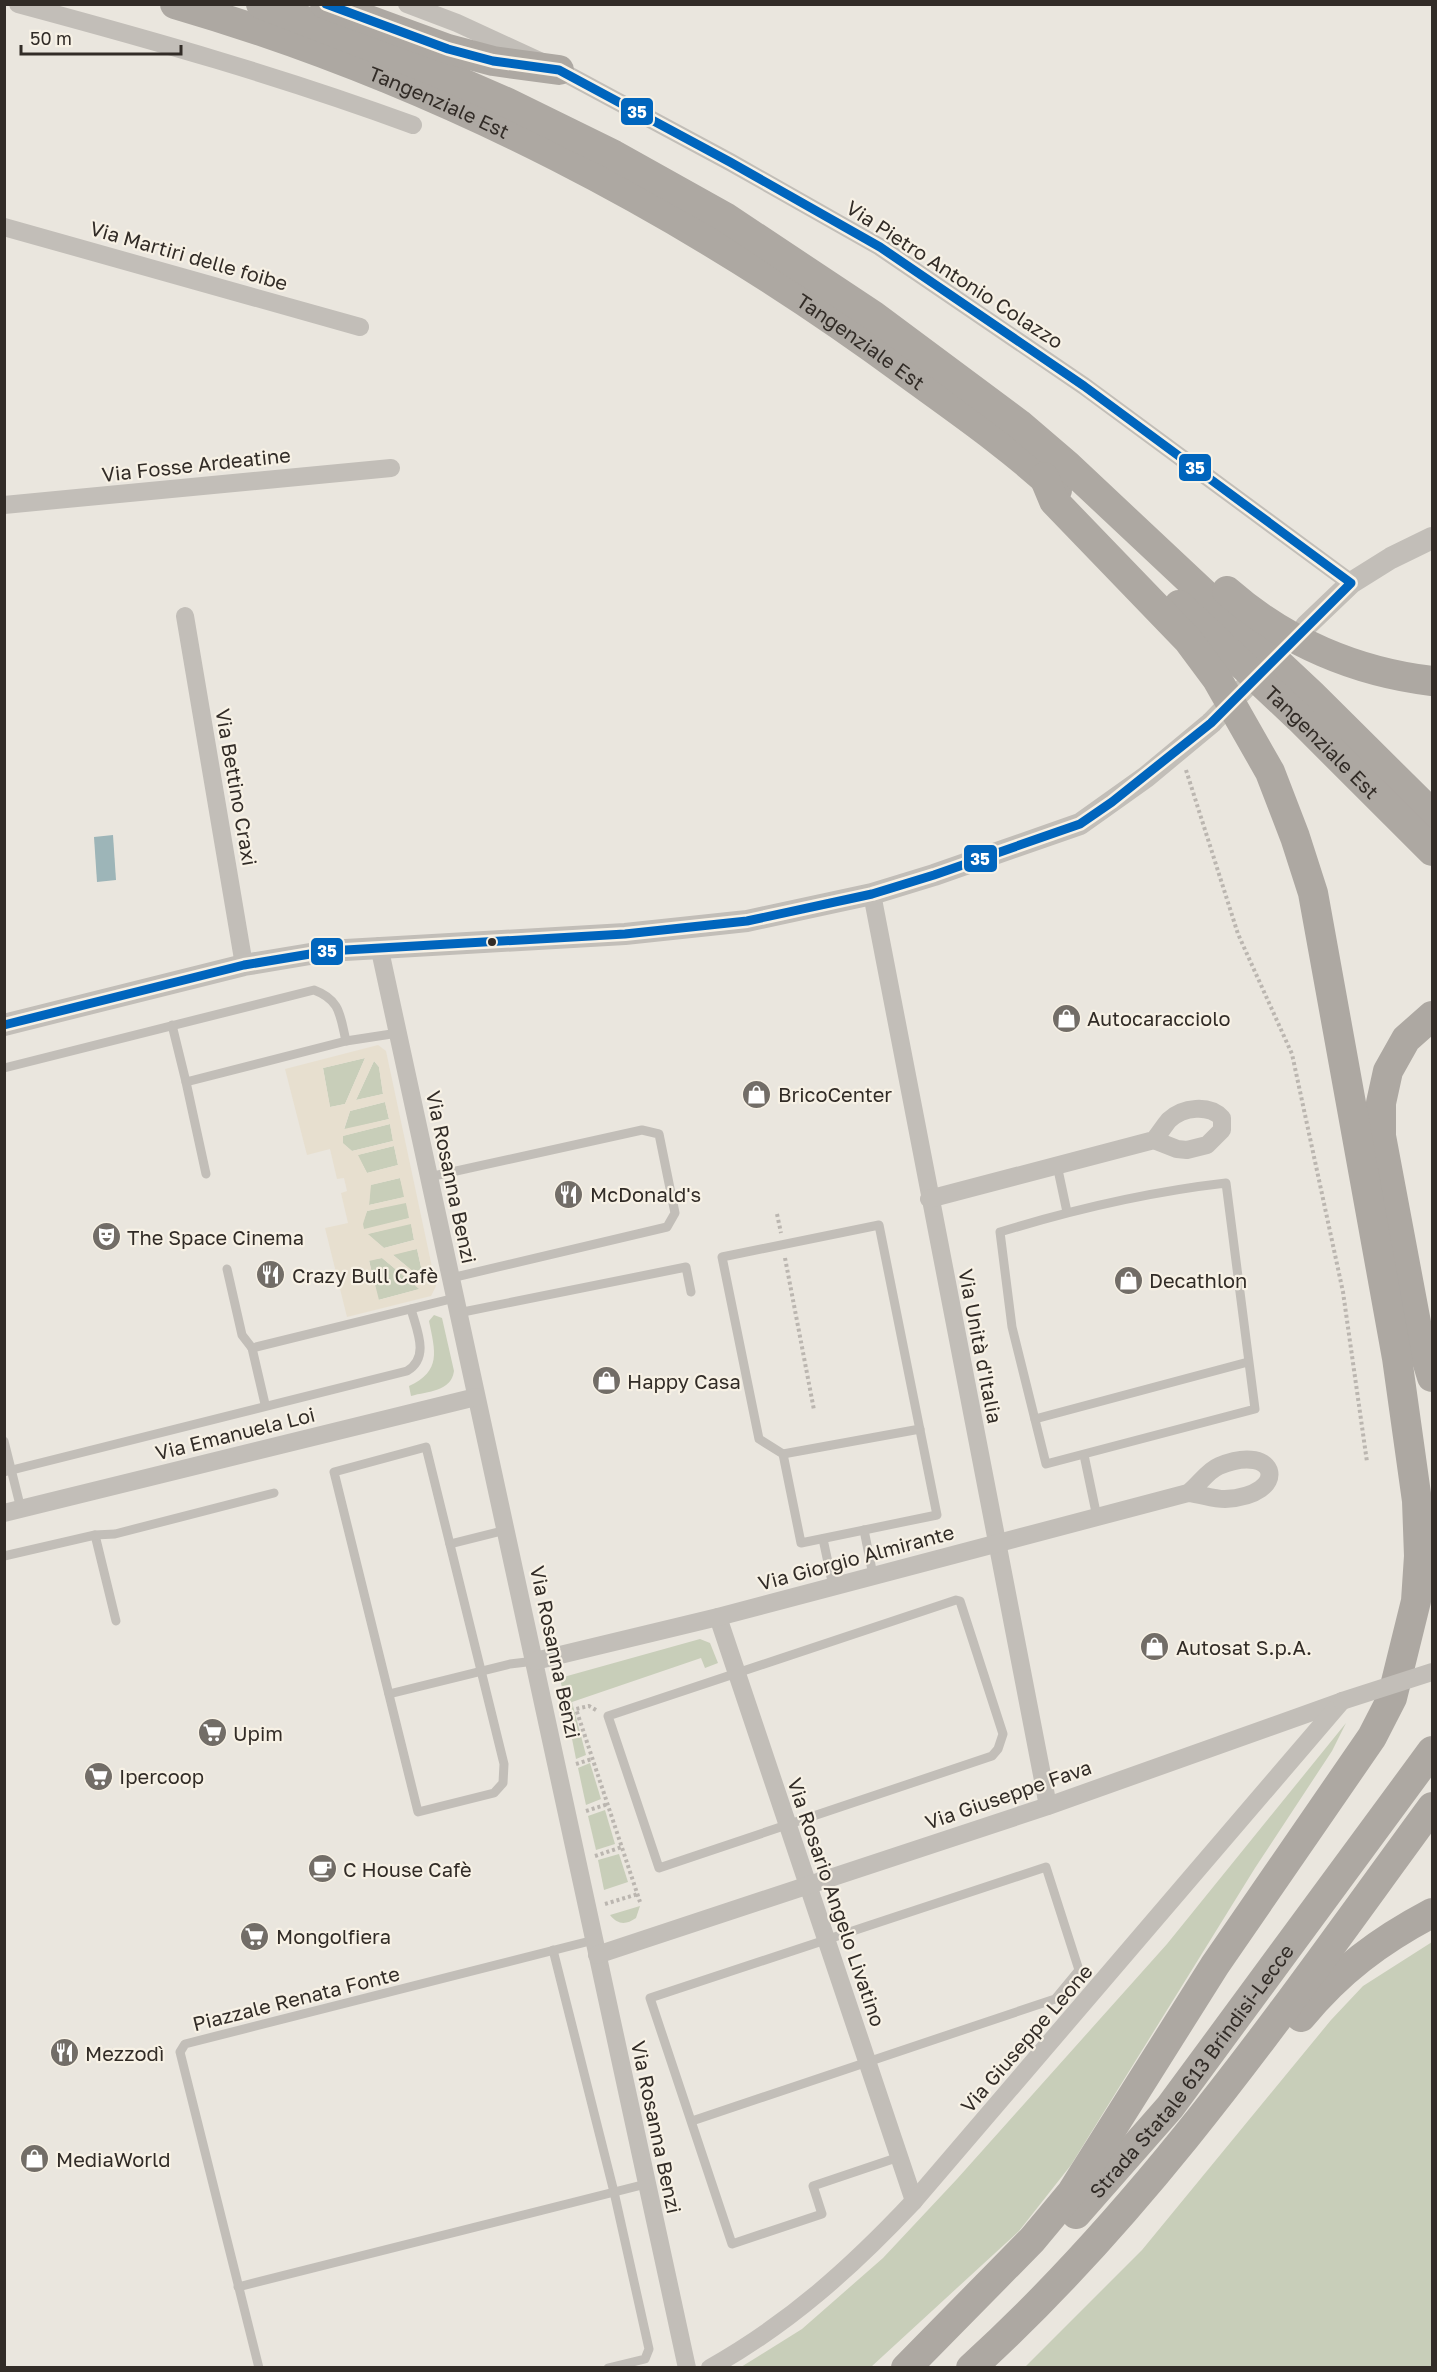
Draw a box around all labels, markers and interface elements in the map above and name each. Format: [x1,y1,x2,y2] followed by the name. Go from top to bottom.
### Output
[21,18,182,56] scale bar
[30,27,72,49] text: 50 m
[366,60,513,143] street label: Tangenziale Est
[620,97,654,126] line badge: 35
[627,102,647,122] text: 35
[842,195,1068,353] street label: Via Pietro Antonio Colazzo
[87,215,291,295] street label: Via Martiri delle foibe
[793,288,930,394] street label: Tangenziale Est
[100,442,292,486] street label: Via Fosse Ardeatine
[1178,453,1212,482] line badge: 35
[1185,458,1205,478] text: 35
[1260,680,1384,803] street label: Tangenziale Est
[211,706,263,868] street label: Via Bettino Craxi
[963,844,998,873] line badge: 35
[970,849,990,869] text: 35
[486,936,498,948] unlabelled marker
[310,937,344,966] line badge: 35
[317,941,337,961] text: 35
[1050,1002,1082,1034] shop icon: Autocaracciolo
[1087,1006,1231,1030] place label: Autocaracciolo
[741,1078,773,1110] shop icon: BricoCenter
[778,1082,892,1106] place label: BricoCenter
[422,1088,482,1266] street label: Via Rosanna Benzi
[553,1178,585,1210] restaurant icon: McDonald's
[590,1182,701,1206] place label: McDonald's
[90,1221,122,1253] theatre icon: The Space Cinema
[127,1225,304,1249] place label: The Space Cinema
[255,1259,287,1291] restaurant icon: Crazy Bull Cafè
[292,1263,438,1287] place label: Crazy Bull Cafè
[1112,1264,1144,1296] shop icon: Decathlon
[954,1267,1008,1425] street label: Via Unità d'Italia
[1149,1268,1247,1292] place label: Decathlon
[590,1365,622,1397] shop icon: Happy Casa
[627,1369,741,1393] place label: Happy Casa
[153,1402,317,1464] street label: Via Emanuela Loi
[755,1519,957,1595] street label: Via Giorgio Almirante
[526,1563,586,1741] street label: Via Rosanna Benzi
[1139,1631,1171,1663] shop icon: Autosat S.p.A.
[1176,1635,1312,1659] place label: Autosat S.p.A.
[196,1717,228,1749] supermarket icon: Upim
[233,1721,283,1745] place label: Upim
[922,1754,1094,1834] street label: Via Giuseppe Fava
[82,1760,114,1792] supermarket icon: Ipercoop
[119,1764,204,1788] place label: Ipercoop
[783,1774,891,2030] street label: Via Rosario Angelo Livatino
[306,1853,338,1885] cafe icon: C House Cafè
[343,1857,472,1881] place label: C House Cafè
[239,1920,271,1952] supermarket icon: Mongolfiera
[276,1924,391,1948] place label: Mongolfiera
[1084,1939,1298,2203] street label: Strada Statale 613 Brindisi-Lecce
[955,1959,1097,2117] street label: Via Giuseppe Leone
[190,1961,402,2035] street label: Piazzale Renata Fonte
[48,2037,80,2069] restaurant icon: Mezzodì
[627,2038,687,2216] street label: Via Rosanna Benzi
[85,2041,164,2065] place label: Mezzodì
[19,2143,51,2175] shop icon: MediaWorld
[56,2147,170,2171] place label: MediaWorld

